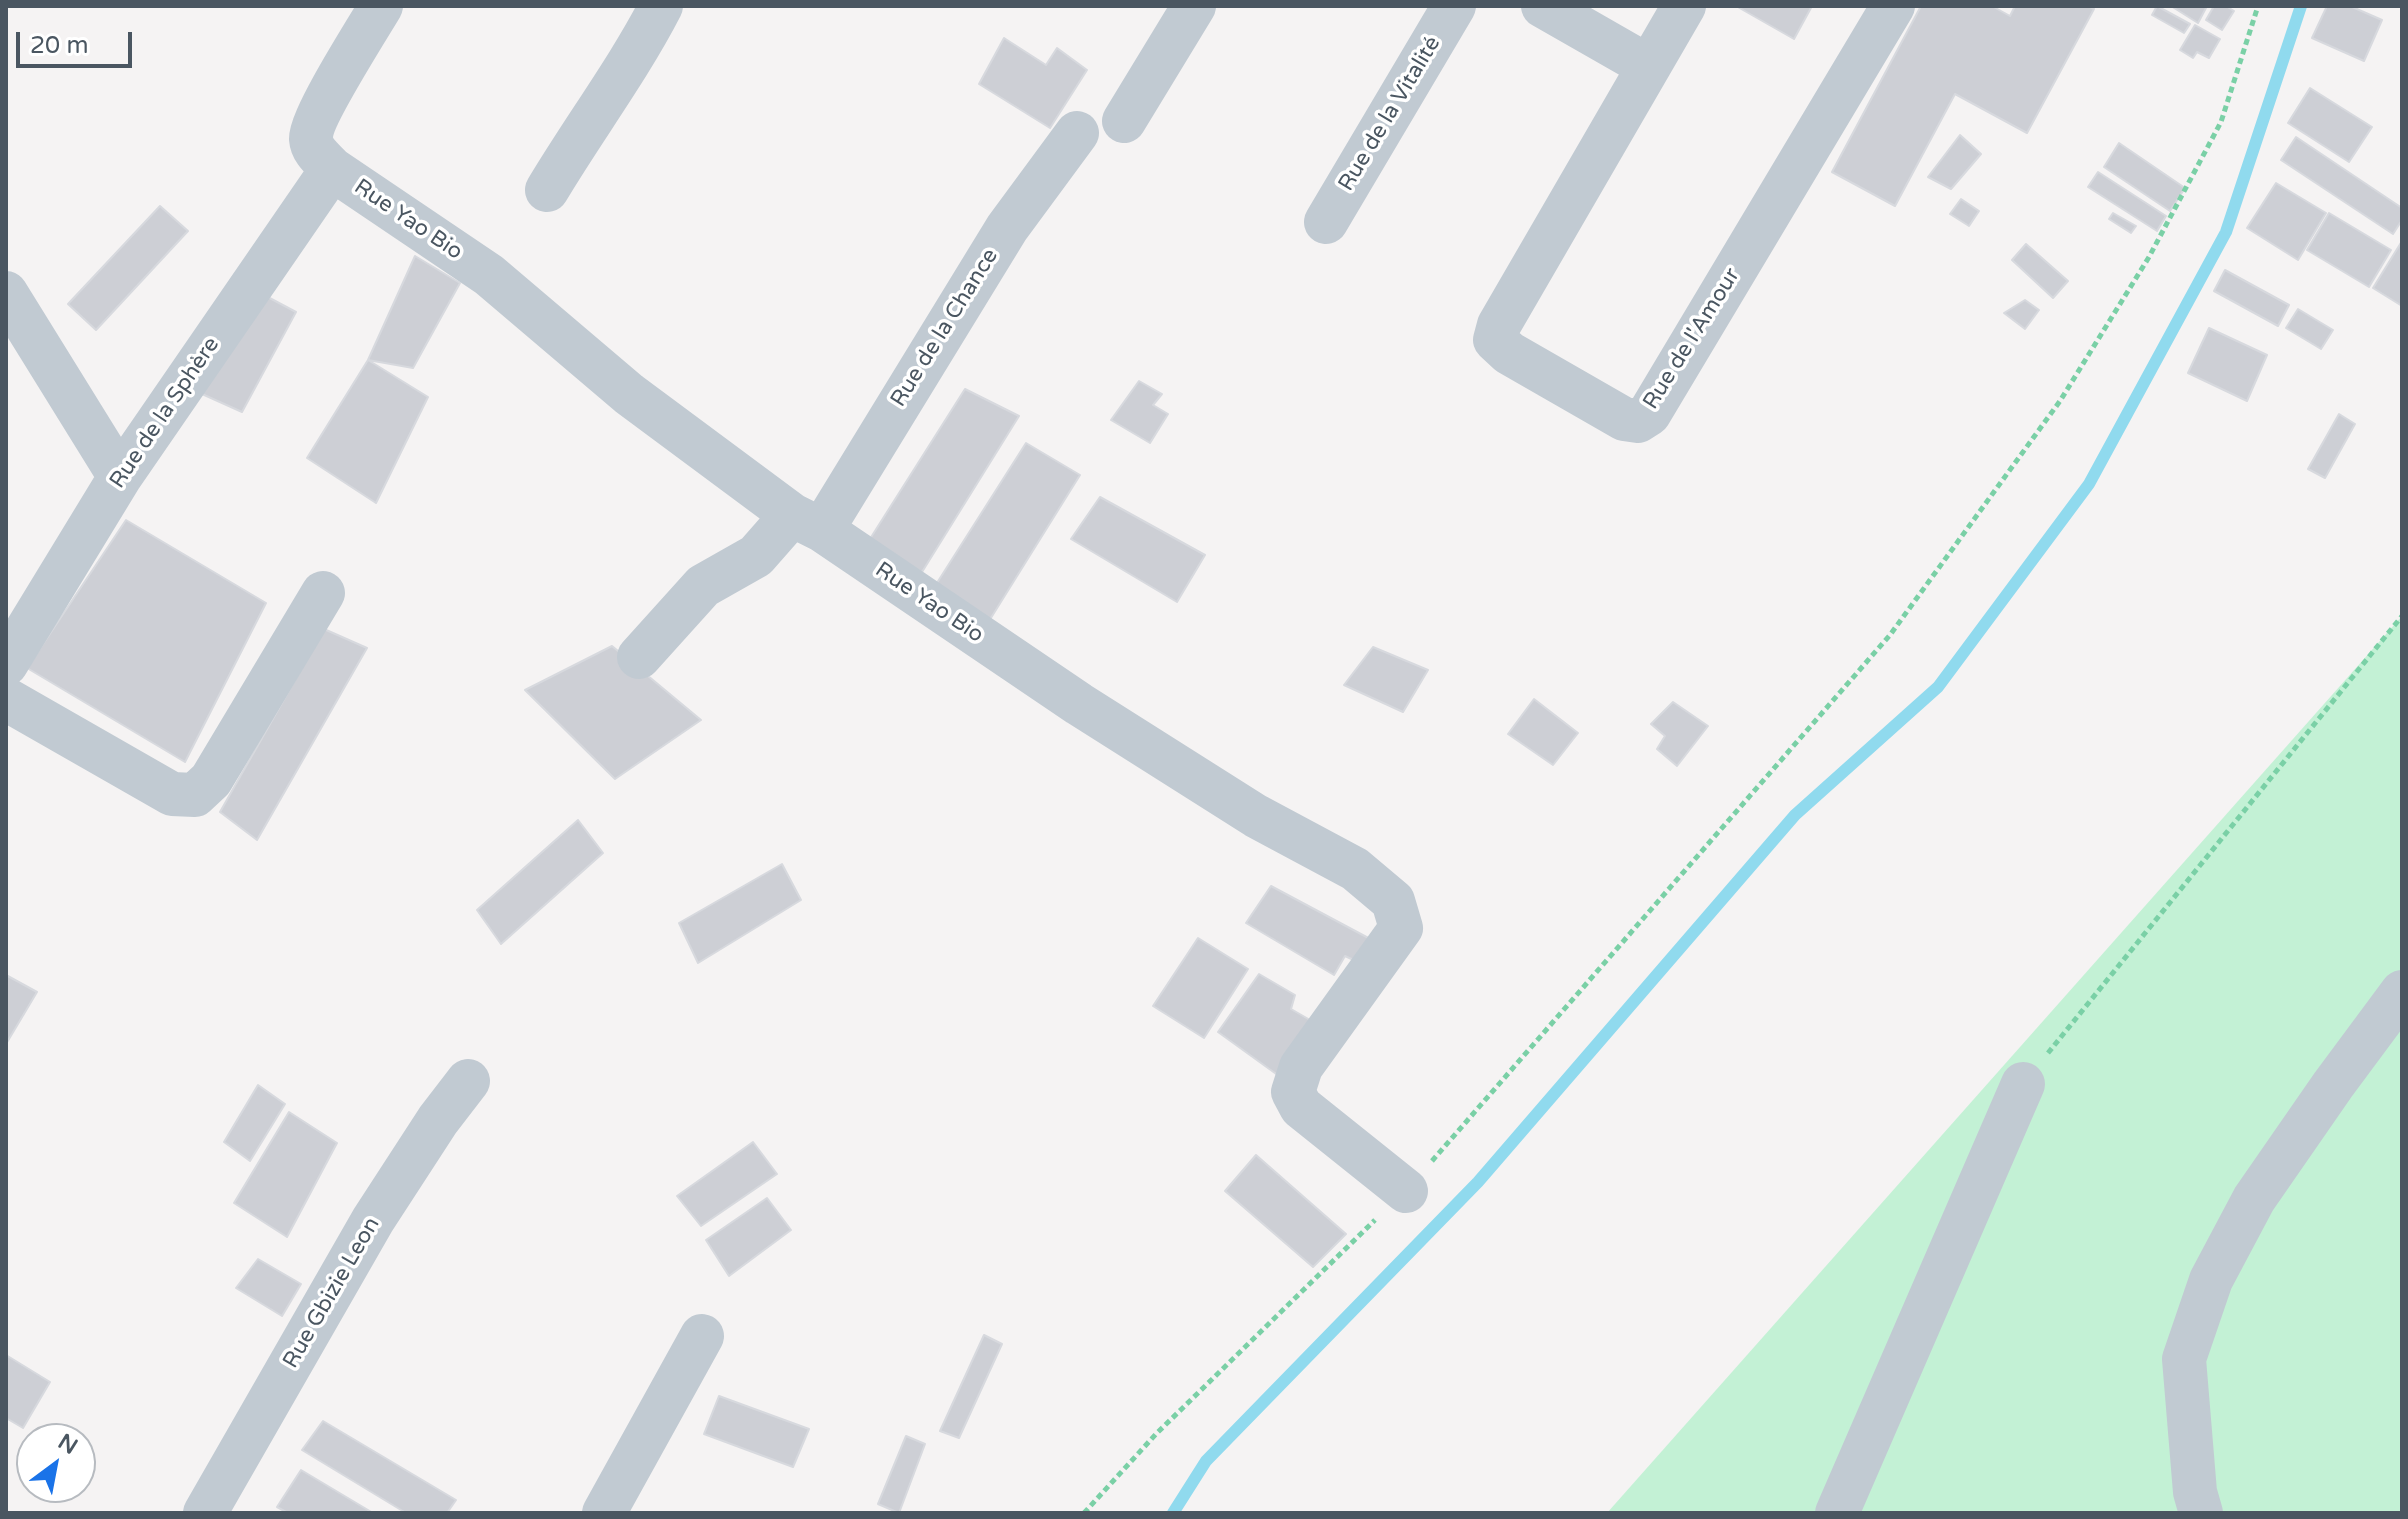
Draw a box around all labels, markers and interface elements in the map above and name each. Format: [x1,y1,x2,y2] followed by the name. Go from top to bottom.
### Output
[20,16,136,66] scale bar
[30,31,88,60] text: 20 m
[1333,32,1447,196] street label: Rue de la Vitalité
[349,174,467,266] street label: Rue Yao Bio
[886,244,1004,412] street label: Rue de la Chance
[1638,264,1746,414] street label: Rue de l'Amour
[105,332,225,494] street label: Rue de la Sphère
[870,557,988,649] street label: Rue Yao Bio
[278,1213,386,1373] street label: Rue Gbizie Leon
[16,1423,96,1503] north arrow
[53,1429,82,1460] text: N

